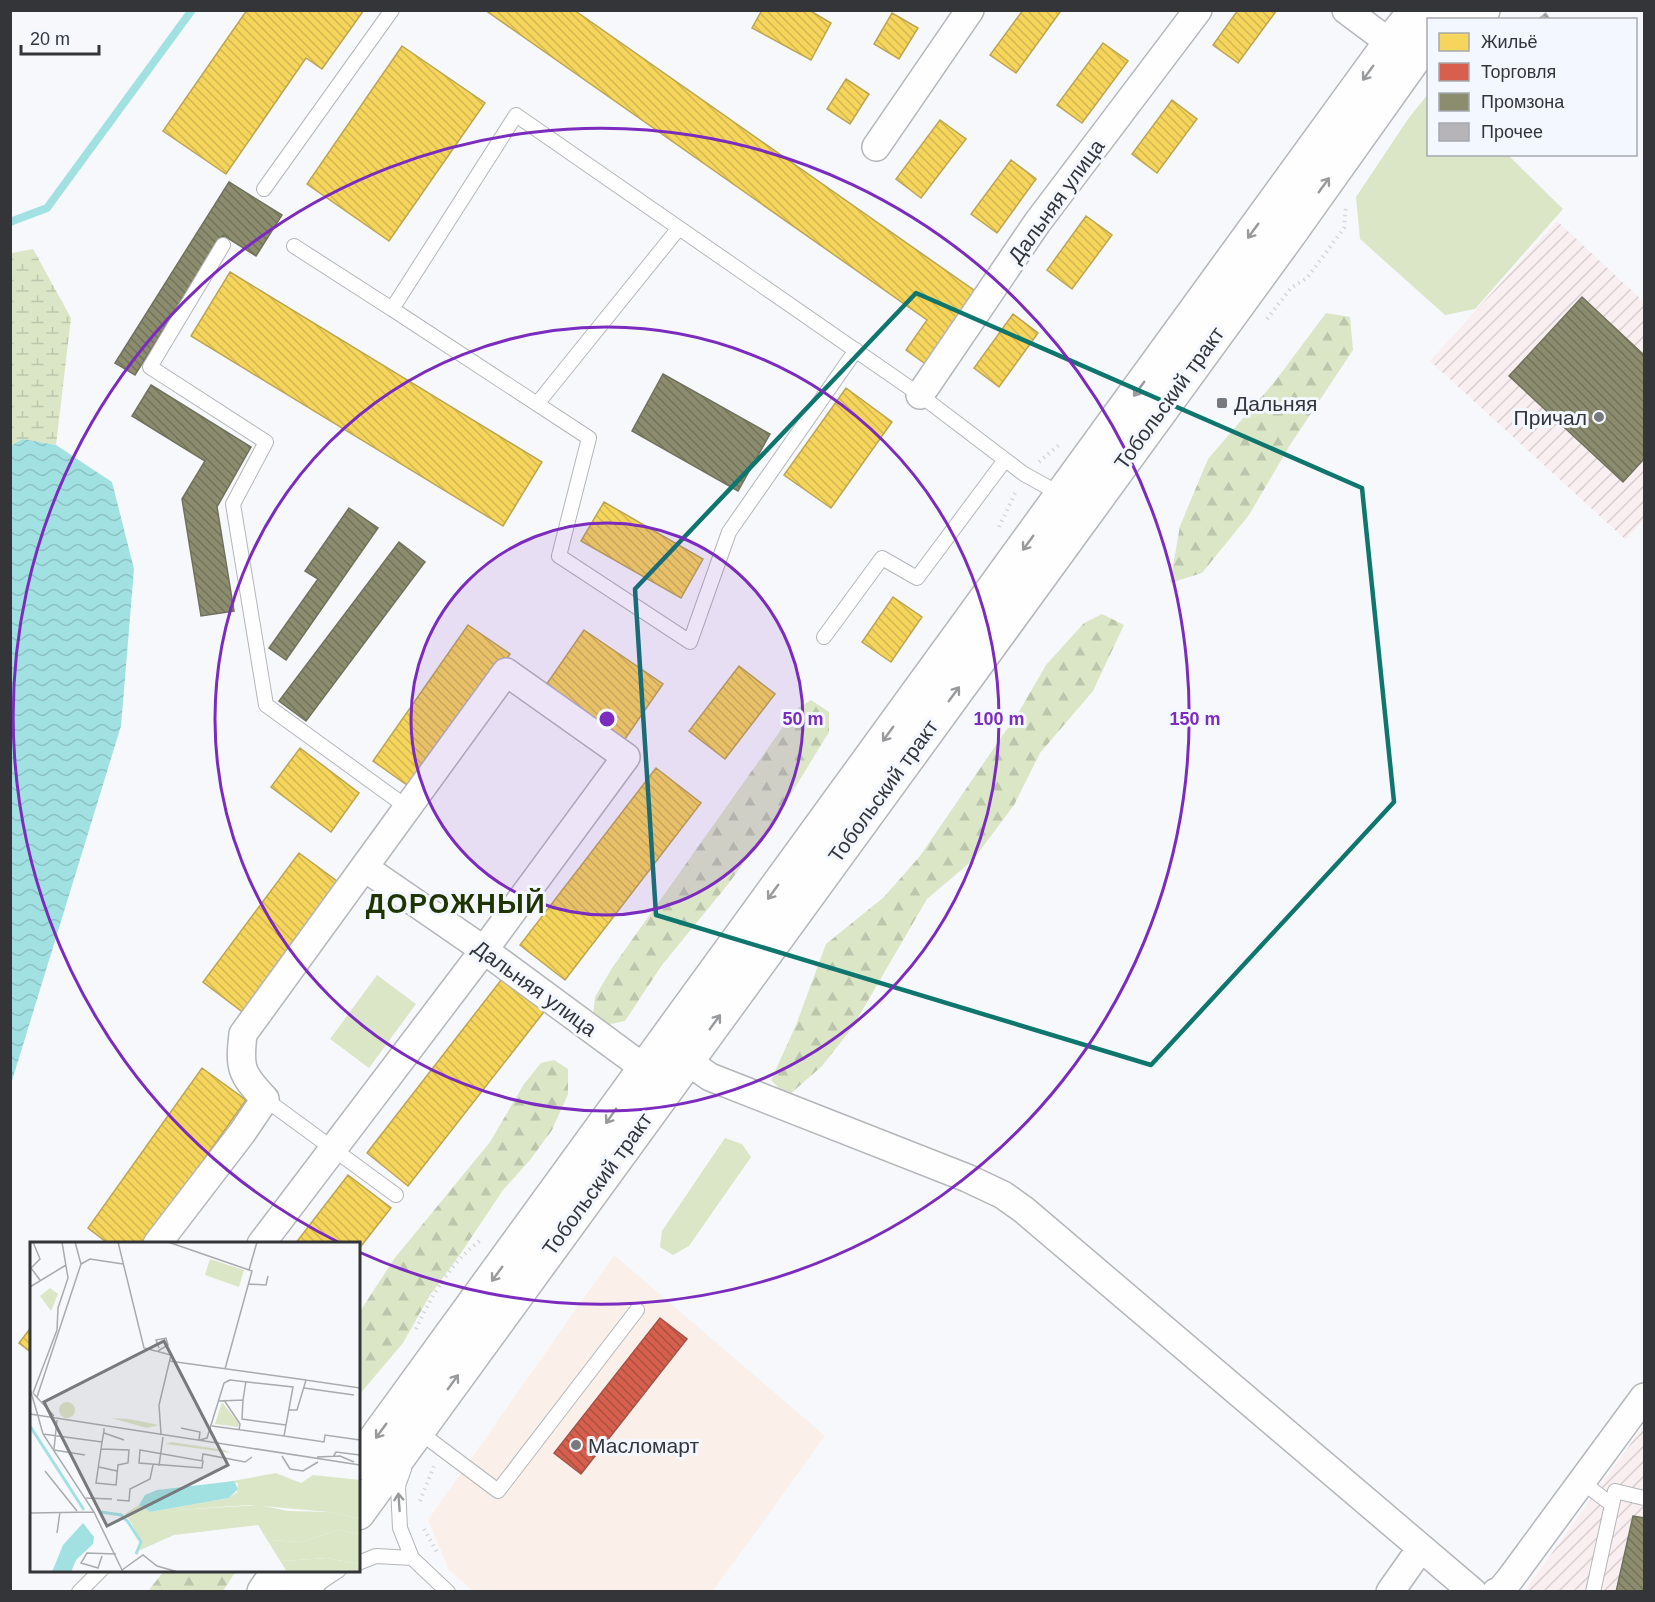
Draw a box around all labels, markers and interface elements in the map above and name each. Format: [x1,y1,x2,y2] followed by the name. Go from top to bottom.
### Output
[21,18,99,56] scale bar
[1427,18,1637,156] legend
[30,29,70,49] text: 20 m
[1481,32,1538,52] text: Жильё
[1481,62,1556,82] text: Торговля
[1362,65,1374,81] one-way arrow
[1481,92,1565,112] text: Промзона
[1481,122,1543,142] text: Прочее
[1003,135,1109,267] street label: Дальняя улица
[1318,178,1330,194] one-way arrow
[1247,223,1259,239] one-way arrow
[1110,322,1229,474] street label: Тобольский тракт
[1132,381,1145,397] one-way arrow
[1234,392,1317,415] place label: Дальняя
[1215,396,1229,410] marker: Дальняя
[1514,406,1587,429] place label: Причал
[1592,410,1606,424] marker: Причал
[1021,534,1034,550] one-way arrow
[948,687,960,703] one-way arrow
[597,709,617,729] centre of rings
[782,709,824,729] text: 50 m
[973,709,1025,729] text: 100 m
[1169,709,1221,729] text: 150 m
[824,715,943,867] street label: Тобольский тракт
[882,726,894,742] one-way arrow
[767,883,779,899] one-way arrow
[366,888,546,919] district label: ДОРОЖНЫЙ
[469,935,601,1041] street label: Дальняя улица
[709,1014,722,1030] one-way arrow
[604,1107,617,1123] one-way arrow
[538,1108,657,1260] street label: Тобольский тракт
[30,1242,360,1572] inset map
[490,1265,503,1281] one-way arrow
[447,1375,460,1391] one-way arrow
[375,1423,388,1439] one-way arrow
[588,1434,699,1457] place label: Масломарт
[569,1438,583,1452] marker: Масломарт
[393,1492,404,1512] one-way arrow

